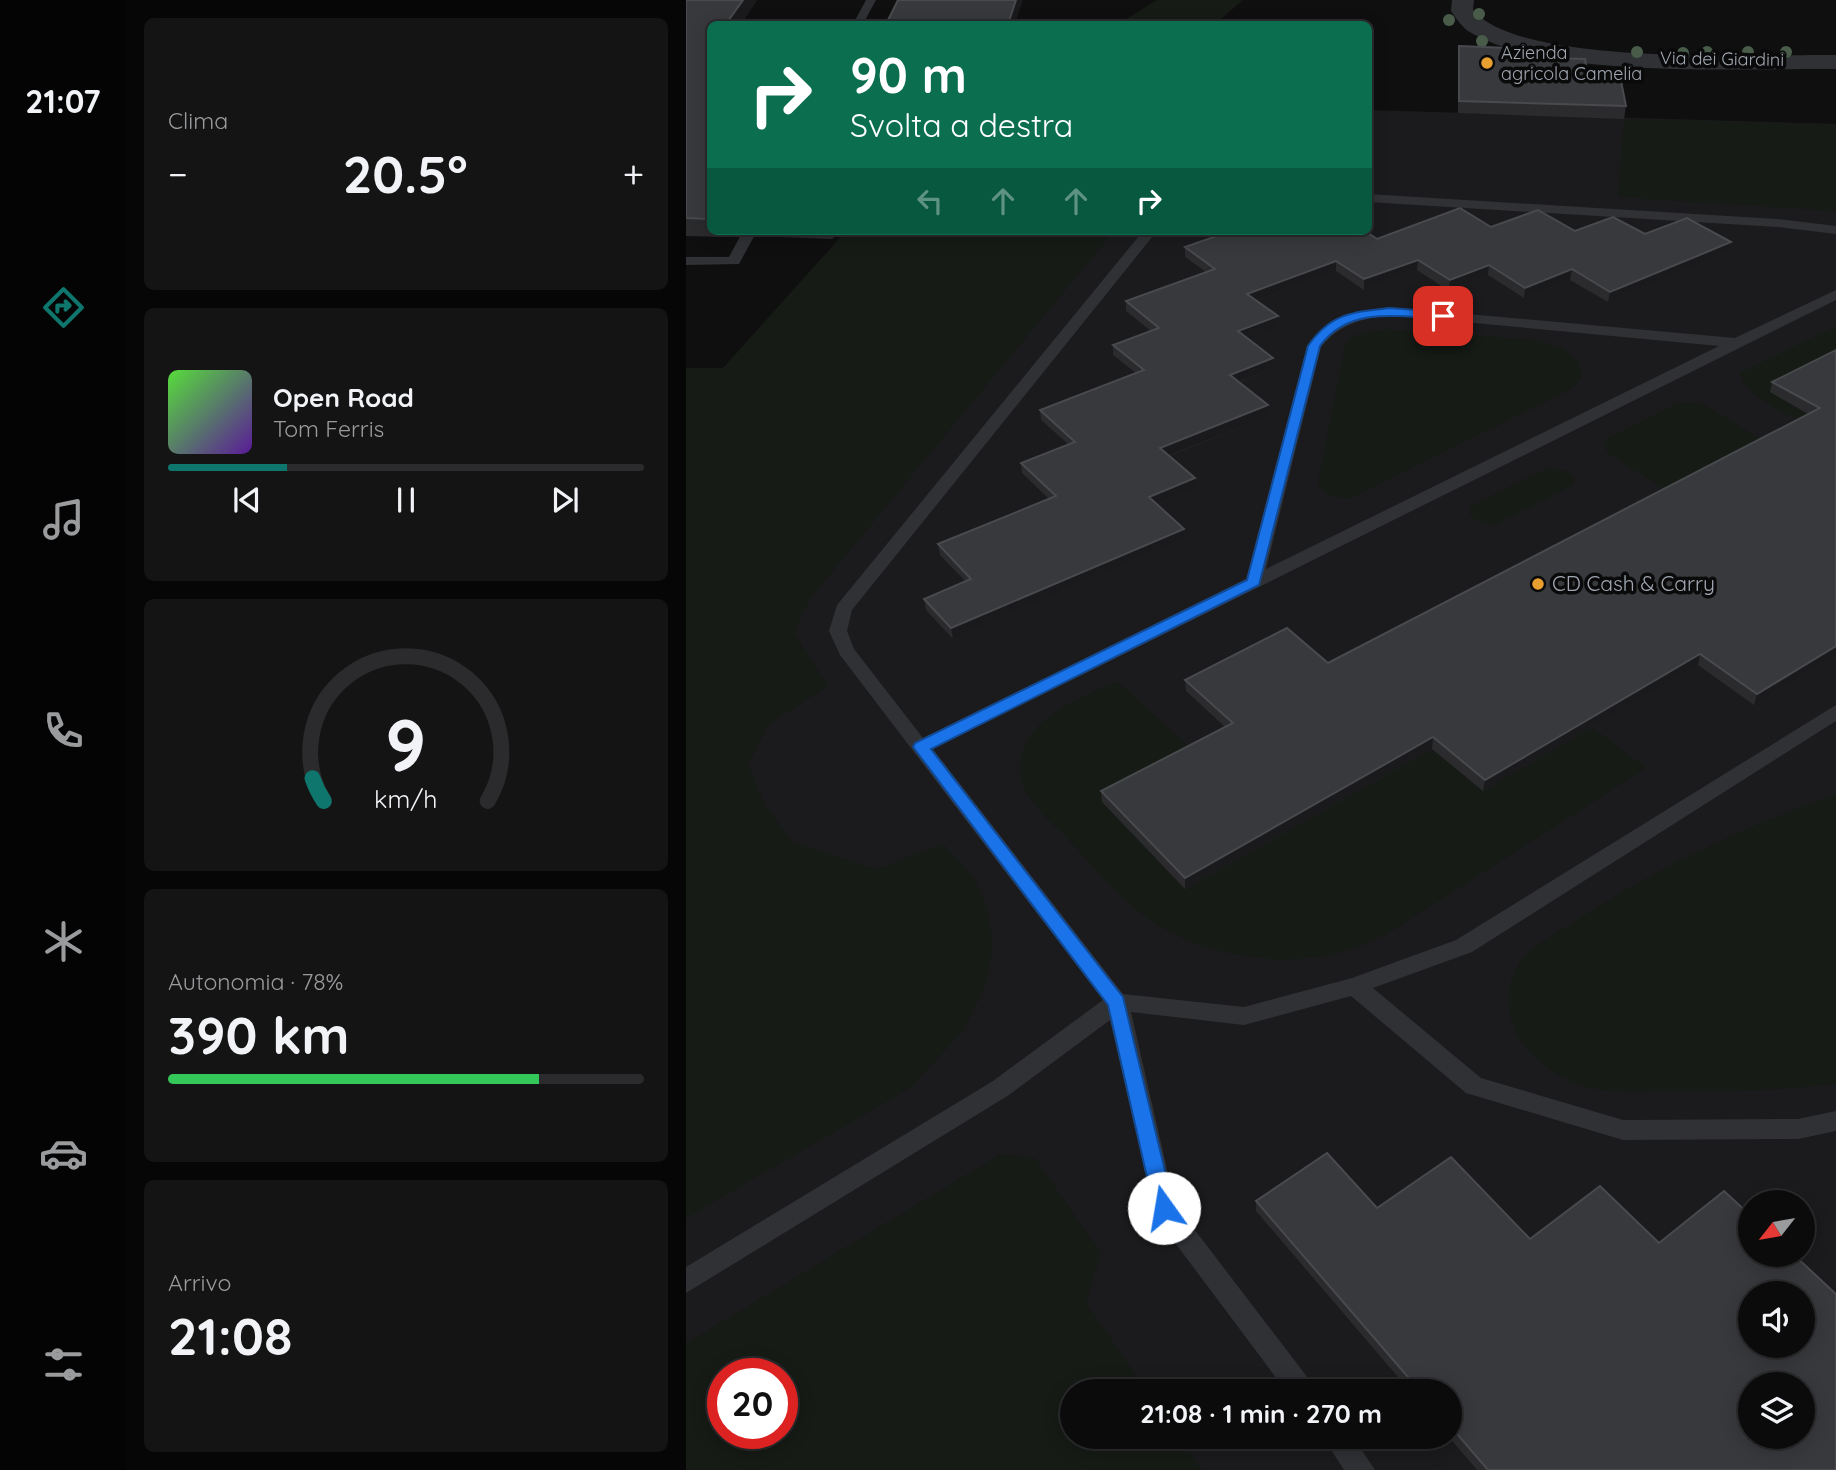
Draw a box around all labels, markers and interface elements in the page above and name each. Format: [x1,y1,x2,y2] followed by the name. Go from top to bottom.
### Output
[1501,41,1642,85] place label: Azienda agricola Camelia
[850,44,967,105] text: 90 m
[1660,46,1784,71] street label: Via dei Giardini
[735,49,826,140] icon: right
[1479,55,1495,71] marker: Azienda agricola Camelia
[25,81,101,121] text: 21:07
[850,105,1073,145] text: Svolta a destra
[168,106,228,135] text: Clima
[343,141,468,206] text: 20.5°
[168,150,188,198] text: −
[623,150,644,198] text: +
[911,182,949,220] icon: left
[984,182,1022,220] icon: ahead
[1057,182,1095,220] icon: ahead
[1130,182,1168,220] icon: right
[39,283,88,332] icon: directions
[1413,286,1473,346] pin
[1424,297,1462,335] icon: arrive
[273,381,414,414] text: Open Road
[273,414,384,443] text: Tom Ferris
[228,481,266,519] icon: previous
[387,481,425,519] icon: pause
[546,481,584,519] icon: next
[39,495,88,544] icon: music
[1552,570,1715,596] place label: CD Cash & Carry
[1530,576,1546,592] marker: CD Cash & Carry
[385,698,427,789] text: 9
[39,706,88,755] icon: phone
[374,783,438,814] text: km/h
[39,917,88,966] icon: climate
[168,967,343,996] text: Autonomia · 78%
[168,1002,349,1067] text: 390 km
[39,1129,88,1178] icon: car
[1127,1171,1201,1245] position arrow
[1738,1190,1815,1267] north arrow
[1738,1190,1815,1449] map controls
[168,1268,231,1297] text: Arrivo
[1738,1281,1815,1358] button: sound
[168,1303,292,1368] text: 21:08
[39,1340,88,1389] icon: filters
[707,1358,798,1449] speed limit sign: 20
[1738,1372,1815,1449] button: layers
[1140,1397,1382,1430] text: 21:08 · 1 min · 270 m

